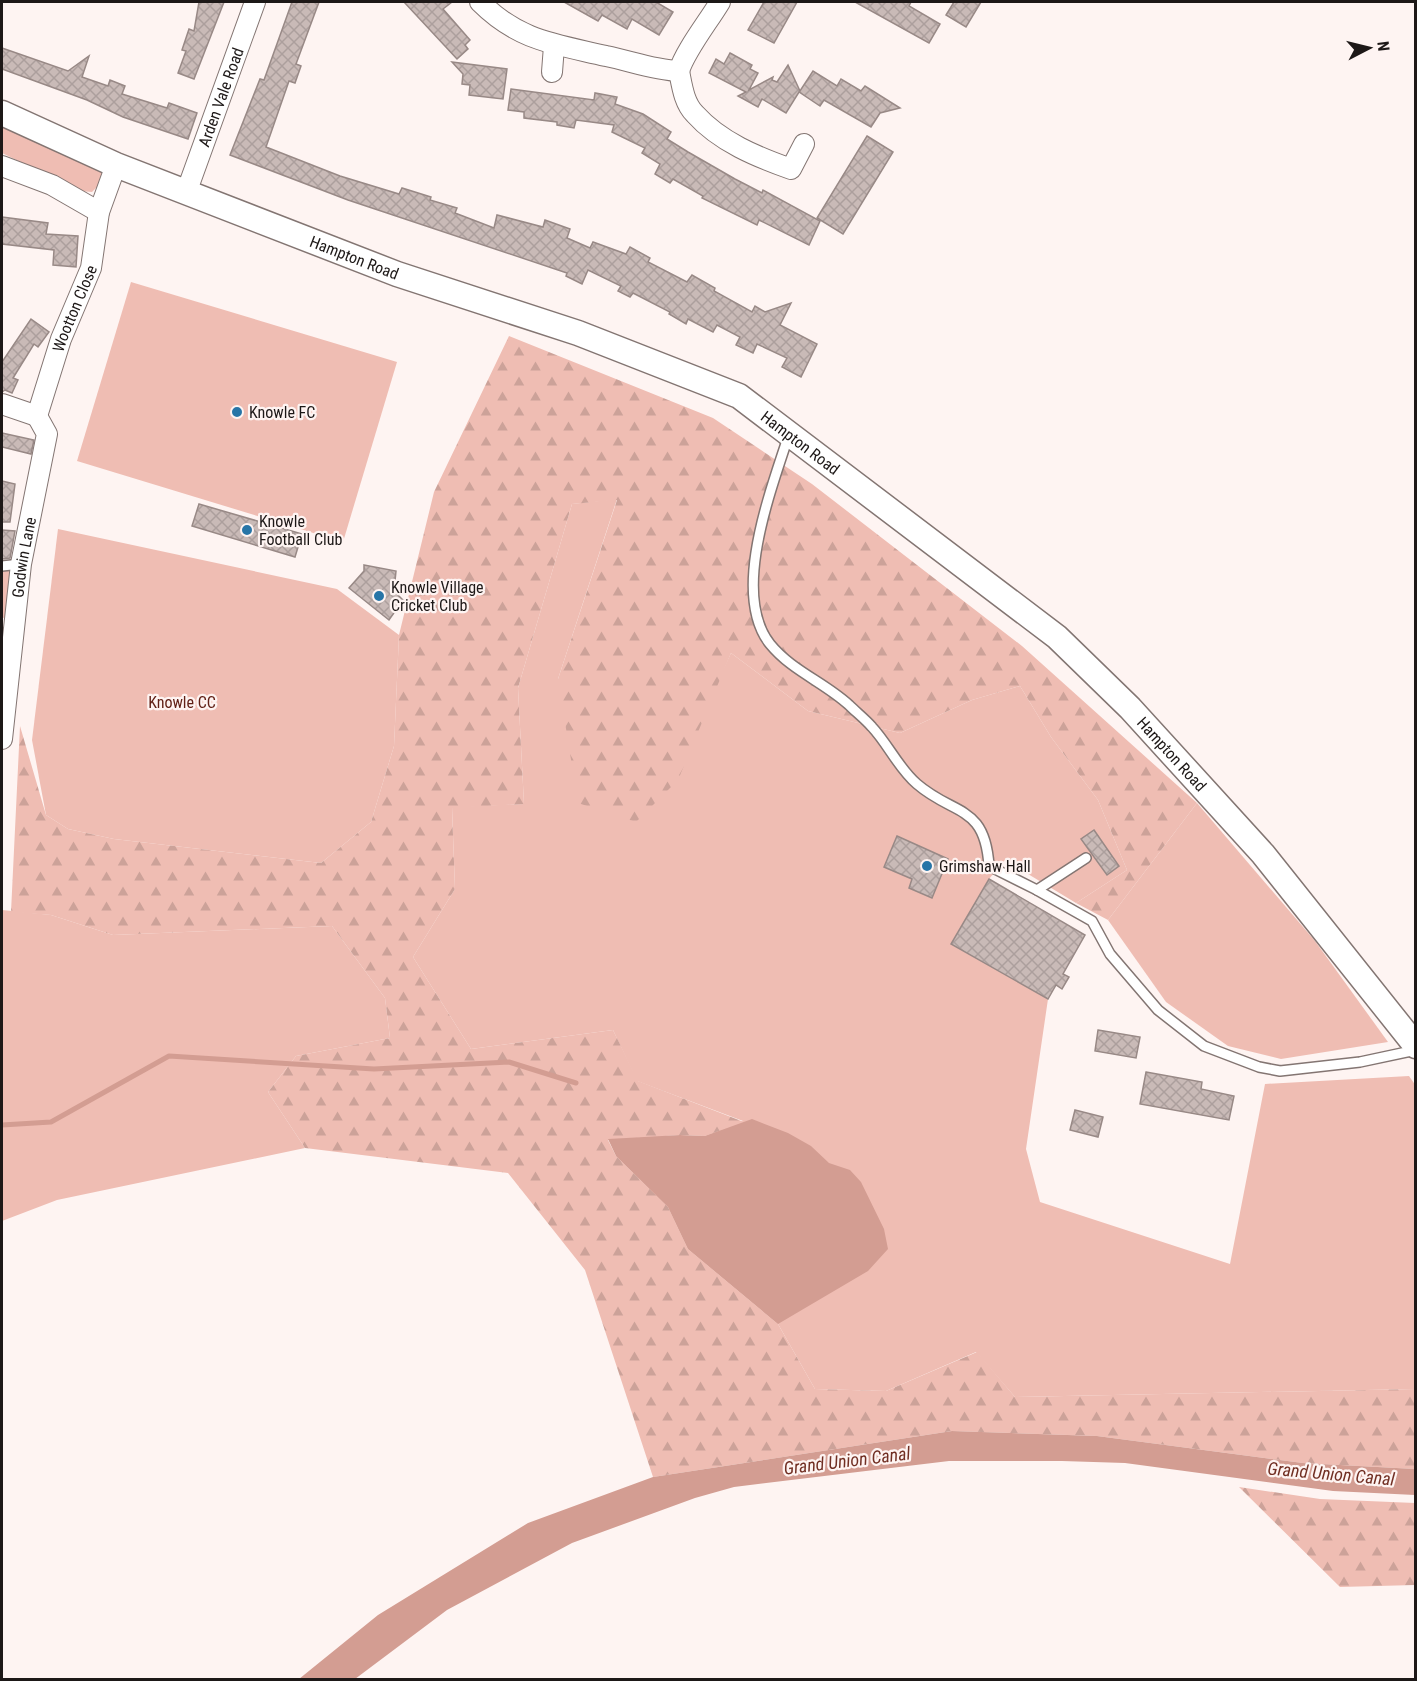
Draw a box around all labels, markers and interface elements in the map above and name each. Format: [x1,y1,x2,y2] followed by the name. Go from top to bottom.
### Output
[1339,18,1399,78] north arrow
[1373,40,1393,52] text: N
[195,45,248,149] street label: Arden Vale Road
[307,232,401,284] street label: Hampton Road
[49,262,101,354] street label: Wootton Close
[249,403,315,422] place label: Knowle FC
[230,405,244,419] marker: Knowle FC
[757,407,843,479] street label: Hampton Road
[259,512,342,549] place label: Knowle Football Club
[8,515,40,599] street label: Godwin Lane
[240,523,254,537] marker: Knowle Football Club
[391,578,484,615] place label: Knowle Village Cricket Club
[372,589,386,603] marker: Knowle Village Cricket Club
[148,693,216,712] park label: Knowle CC
[1133,713,1210,795] street label: Hampton Road
[939,857,1031,876] place label: Grimshaw Hall
[920,859,934,873] marker: Grimshaw Hall
[782,1442,913,1479] water label: Grand Union Canal
[1267,1457,1396,1490] water label: Grand Union Canal

